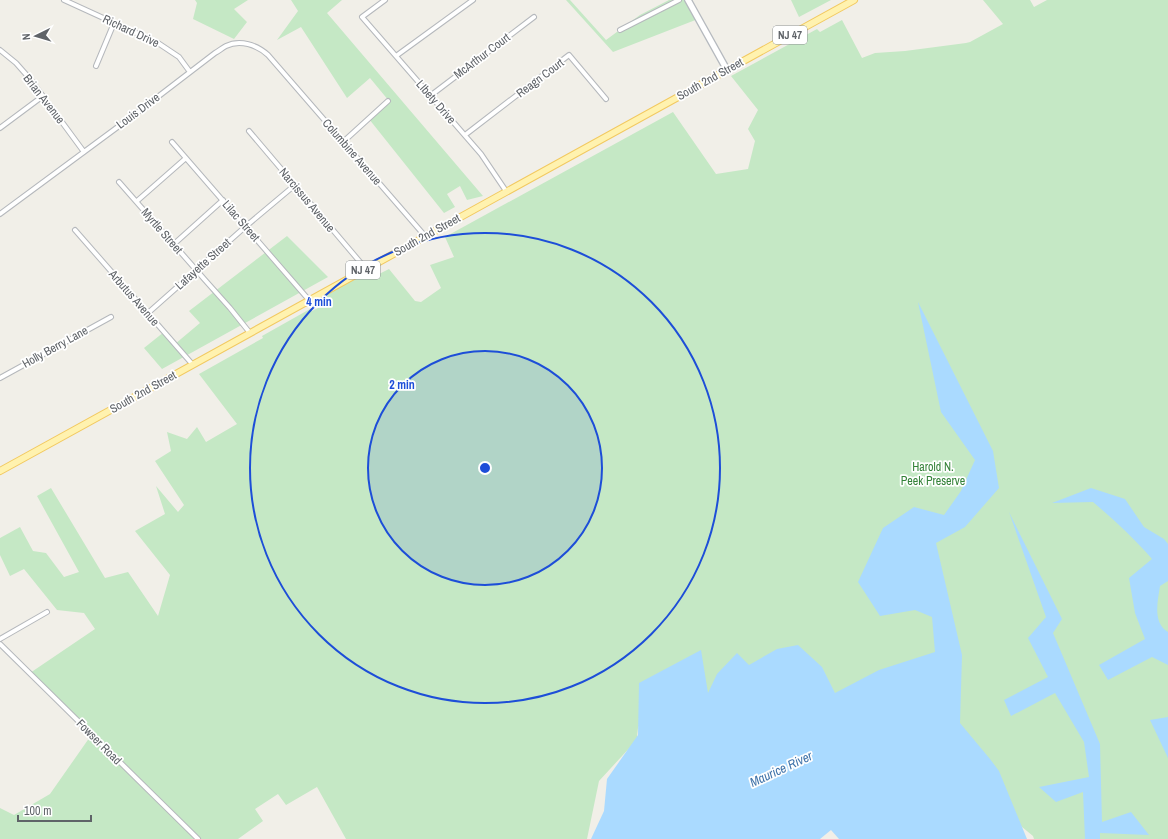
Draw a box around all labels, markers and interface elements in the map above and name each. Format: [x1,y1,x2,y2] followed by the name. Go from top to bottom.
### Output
[100,11,162,51] street label: Richard Drive
[16,16,56,56] north arrow
[773,26,807,44] road number: NJ 47
[451,29,514,82] street label: McArthur Court
[19,33,33,41] text: N
[674,54,746,104] street label: South 2nd Street
[513,55,567,101] street label: Reagn Court
[20,71,68,127] street label: Brian Avenue
[413,77,459,127] street label: LIbety Drive
[113,89,163,133] street label: Louis Drive
[319,115,385,189] street label: Columbine Avenue
[275,165,339,235] street label: Narcissus Avenue
[219,197,264,245] street label: Lilac Street
[138,205,187,257] street label: Myrtle Street
[391,210,463,260] street label: South 2nd Street
[172,235,234,293] street label: Lafayette Street
[346,261,380,279] road number: NJ 47
[105,266,163,329] street label: Arbutus Avenue
[306,294,332,310] text: 4 min
[19,322,91,372] street label: Holly Berry Lane
[107,367,179,417] street label: South 2nd Street
[389,377,415,393] text: 2 min
[901,459,965,489] park label: Harold N. Peek Preserve
[478,461,492,475] centre of rings
[73,716,125,768] street label: Fowser Road
[747,747,815,791] water label: Maurice River
[18,797,91,823] scale bar
[24,803,51,819] text: 100 m

